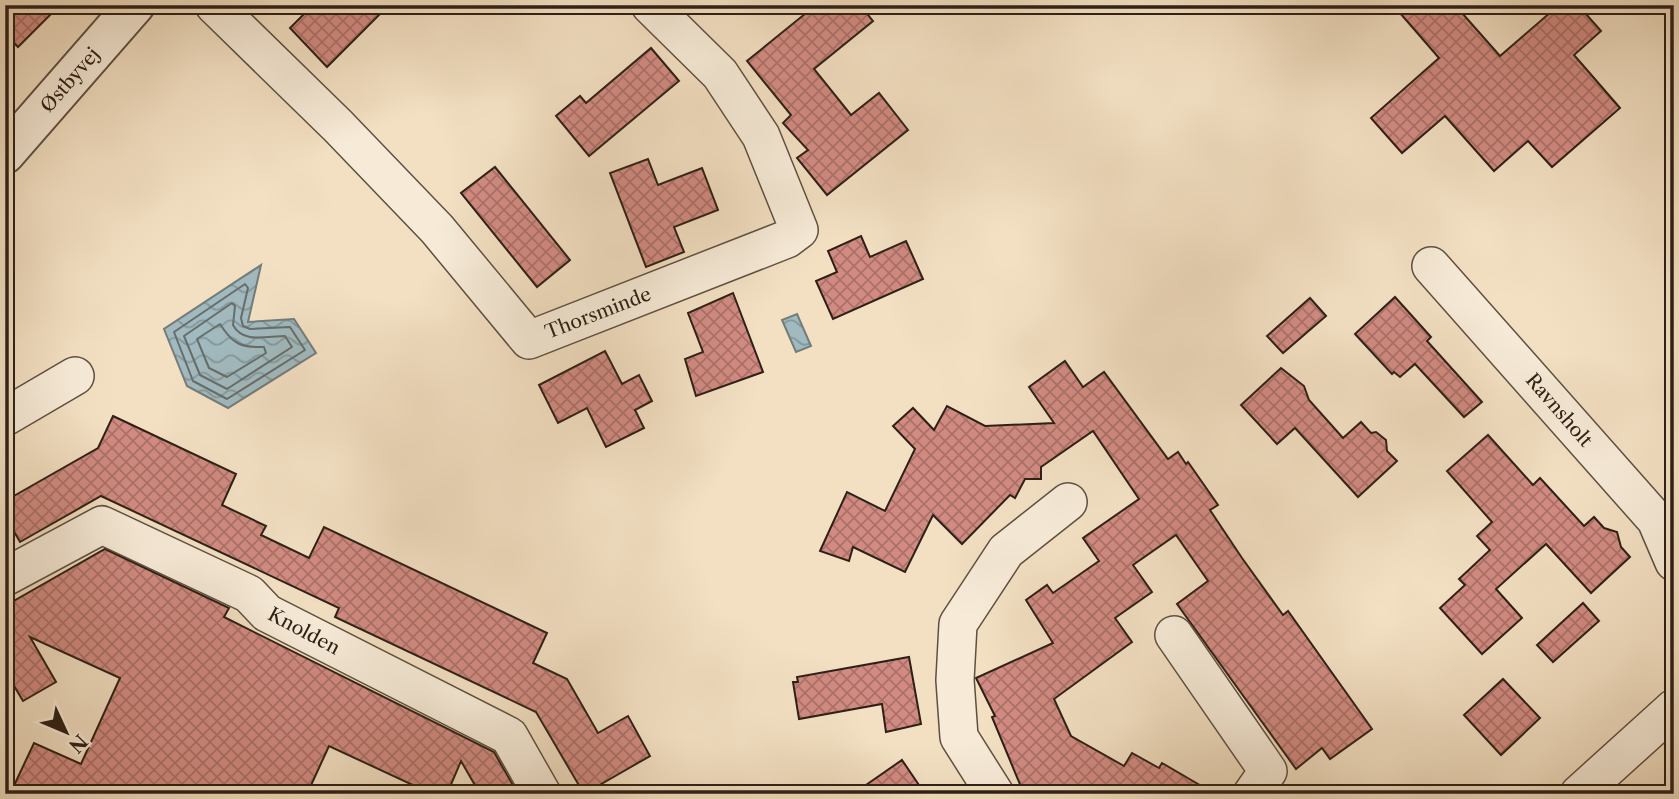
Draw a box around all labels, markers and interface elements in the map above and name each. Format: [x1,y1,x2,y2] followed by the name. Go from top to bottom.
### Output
[36,43,104,117] street label: Østbyvej
[542,282,654,344] street label: Thorsminde
[1521,369,1597,452] street label: Ravnsholt
[264,603,344,660] street label: Knolden
[32,698,102,768] north arrow
[64,730,92,757] text: N

